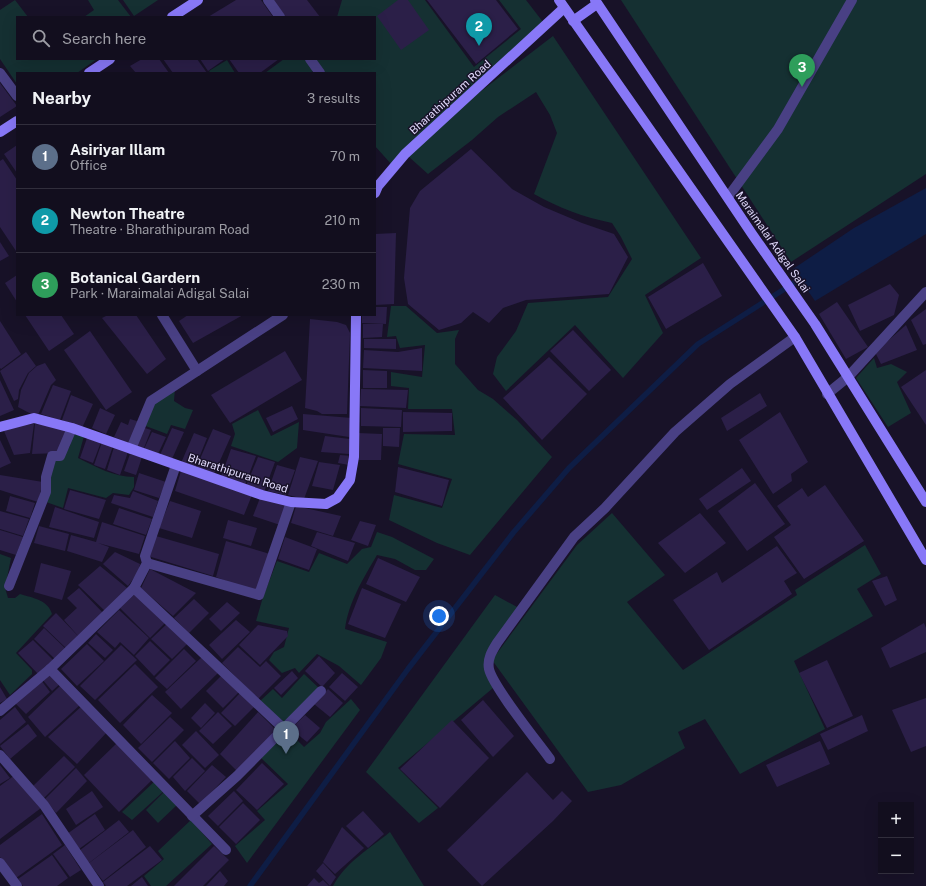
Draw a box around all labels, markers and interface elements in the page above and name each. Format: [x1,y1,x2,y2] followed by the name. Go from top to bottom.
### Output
[466,13,492,46] pin: 2
[16,16,376,60] search box
[30,27,52,49] icon: search
[62,30,146,47] text: Search here
[789,54,815,87] pin: 3
[407,58,493,136] street label: Bharathipuram Road
[32,88,91,108] text: Nearby
[307,91,360,106] text: 3 results
[70,141,165,158] text: Asiriyar Illam
[42,149,48,164] text: 1
[330,149,360,164] text: 70 m
[70,158,107,173] text: Office
[734,189,812,295] street label: Maraimalai Adigal Salai
[70,205,185,222] text: Newton Theatre
[41,213,49,228] text: 2
[325,213,360,228] text: 210 m
[70,222,250,237] text: Theatre · Bharathipuram Road
[70,269,200,286] text: Botanical Gardern
[41,277,49,292] text: 3
[322,277,360,292] text: 230 m
[70,286,249,301] text: Park · Maraimalai Adigal Salai
[186,451,290,495] street label: Bharathipuram Road
[429,606,449,626] your location
[273,721,299,754] pin: 1
[878,802,914,874] map controls
[878,802,914,838] button: +
[878,838,914,874] button: −

